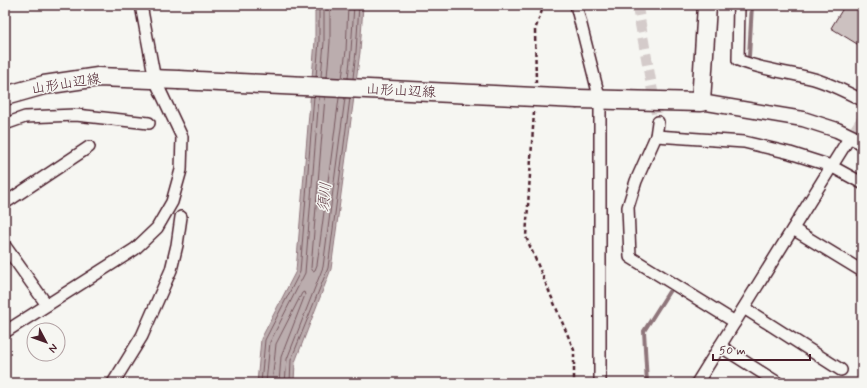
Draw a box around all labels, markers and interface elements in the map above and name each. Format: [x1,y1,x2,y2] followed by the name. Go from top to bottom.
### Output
[30,70,102,98] street label: 山形山辺線
[366,80,436,102] street label: 山形山辺線
[313,181,337,213] water label: 須川
[26,322,66,362] north arrow
[713,336,810,362] scale bar
[45,341,60,355] text: N
[719,343,746,359] text: 50 m

